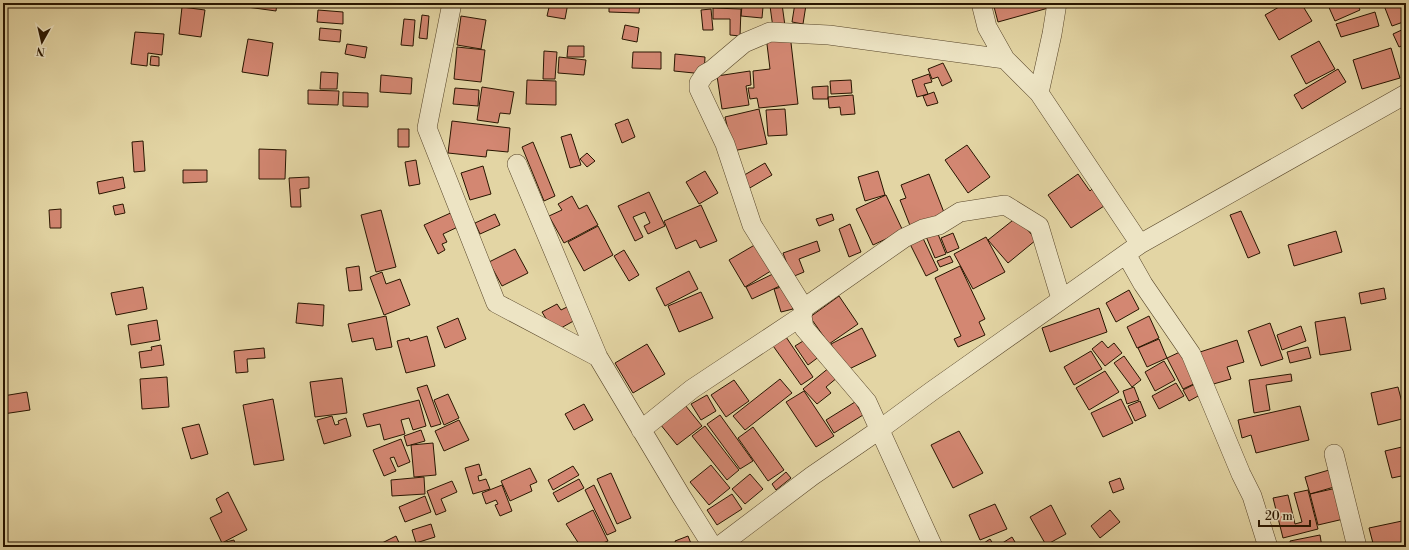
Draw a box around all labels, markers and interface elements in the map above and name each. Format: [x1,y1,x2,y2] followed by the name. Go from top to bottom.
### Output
[22,22,62,62] north arrow
[35,43,46,58] text: N
[1259,502,1310,528] scale bar
[1265,509,1293,524] text: 20 m

